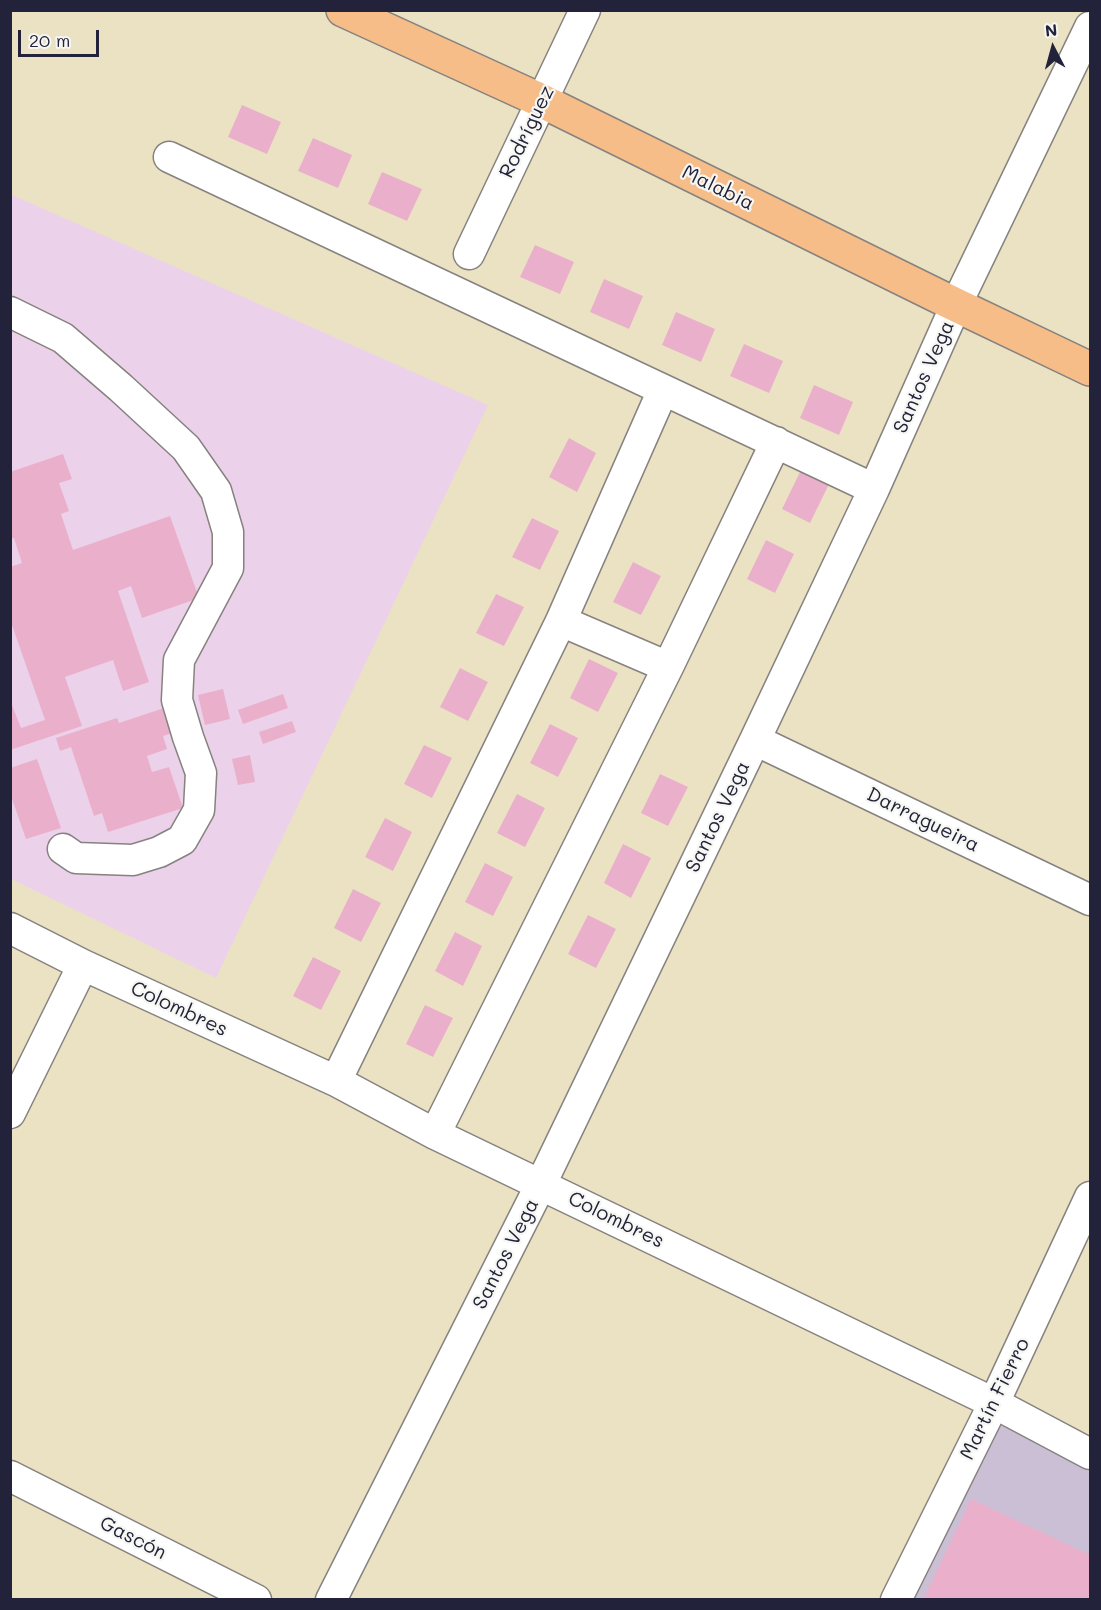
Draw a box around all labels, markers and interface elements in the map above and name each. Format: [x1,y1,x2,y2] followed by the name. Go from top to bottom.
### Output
[21,18,102,56] scale bar
[1023,18,1083,78] north arrow
[1044,19,1058,41] text: N
[29,28,70,52] text: 20 m
[494,82,560,182] street label: Rodríguez
[678,160,758,216] street label: Malabia
[888,317,960,437] street label: Santos Vega
[681,757,755,877] street label: Santos Vega
[863,782,983,858] street label: Darragueira
[127,976,231,1042] street label: Colombres
[564,1186,668,1254] street label: Colombres
[468,1195,544,1313] street label: Santos Vega
[955,1334,1035,1464] street label: Martín Fierro
[96,1511,170,1565] street label: Gascón

